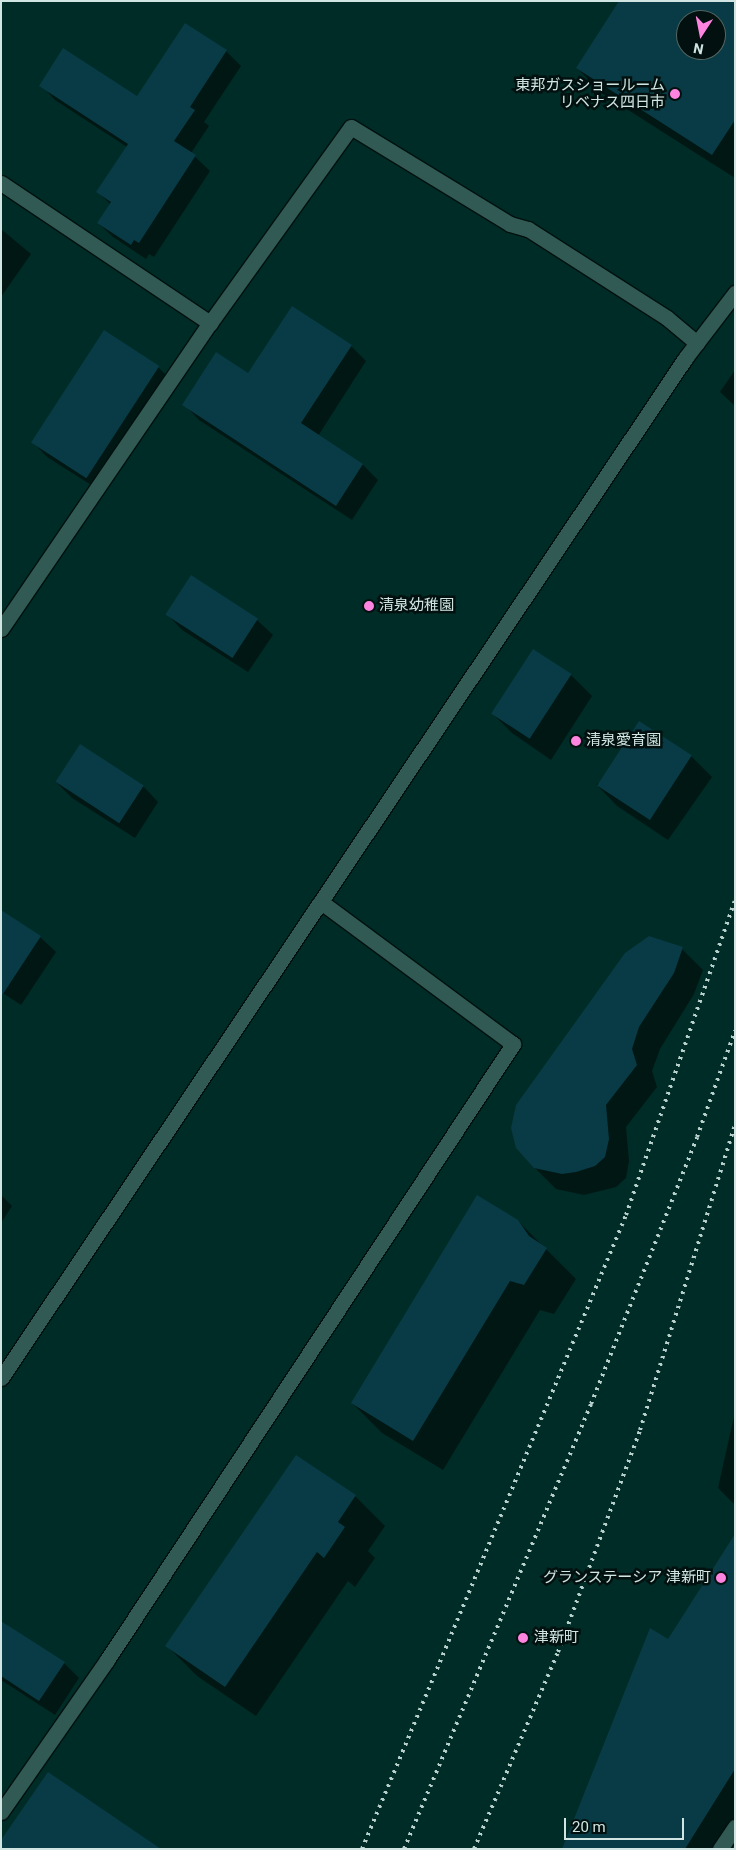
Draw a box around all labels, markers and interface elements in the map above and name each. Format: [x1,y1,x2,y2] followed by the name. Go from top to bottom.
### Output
[676,10,726,60] north arrow
[692,40,705,58] text: N
[515,76,665,111] place label: 東邦ガスショールーム リベナス四日市
[669,88,681,100] marker: 東邦ガスショールーム リベナス四日市
[379,597,454,615] place label: 清泉幼稚園
[363,600,375,612] marker: 清泉幼稚園
[586,732,661,750] place label: 清泉愛育園
[570,735,582,747] marker: 清泉愛育園
[542,1569,711,1587] place label: グランステーシア 津新町
[715,1572,727,1584] marker: グランステーシア 津新町
[534,1629,579,1647] place label: 津新町
[516,1631,530,1645] marker: 津新町
[566,1808,686,1840] scale bar
[572,1818,606,1836] text: 20 m

